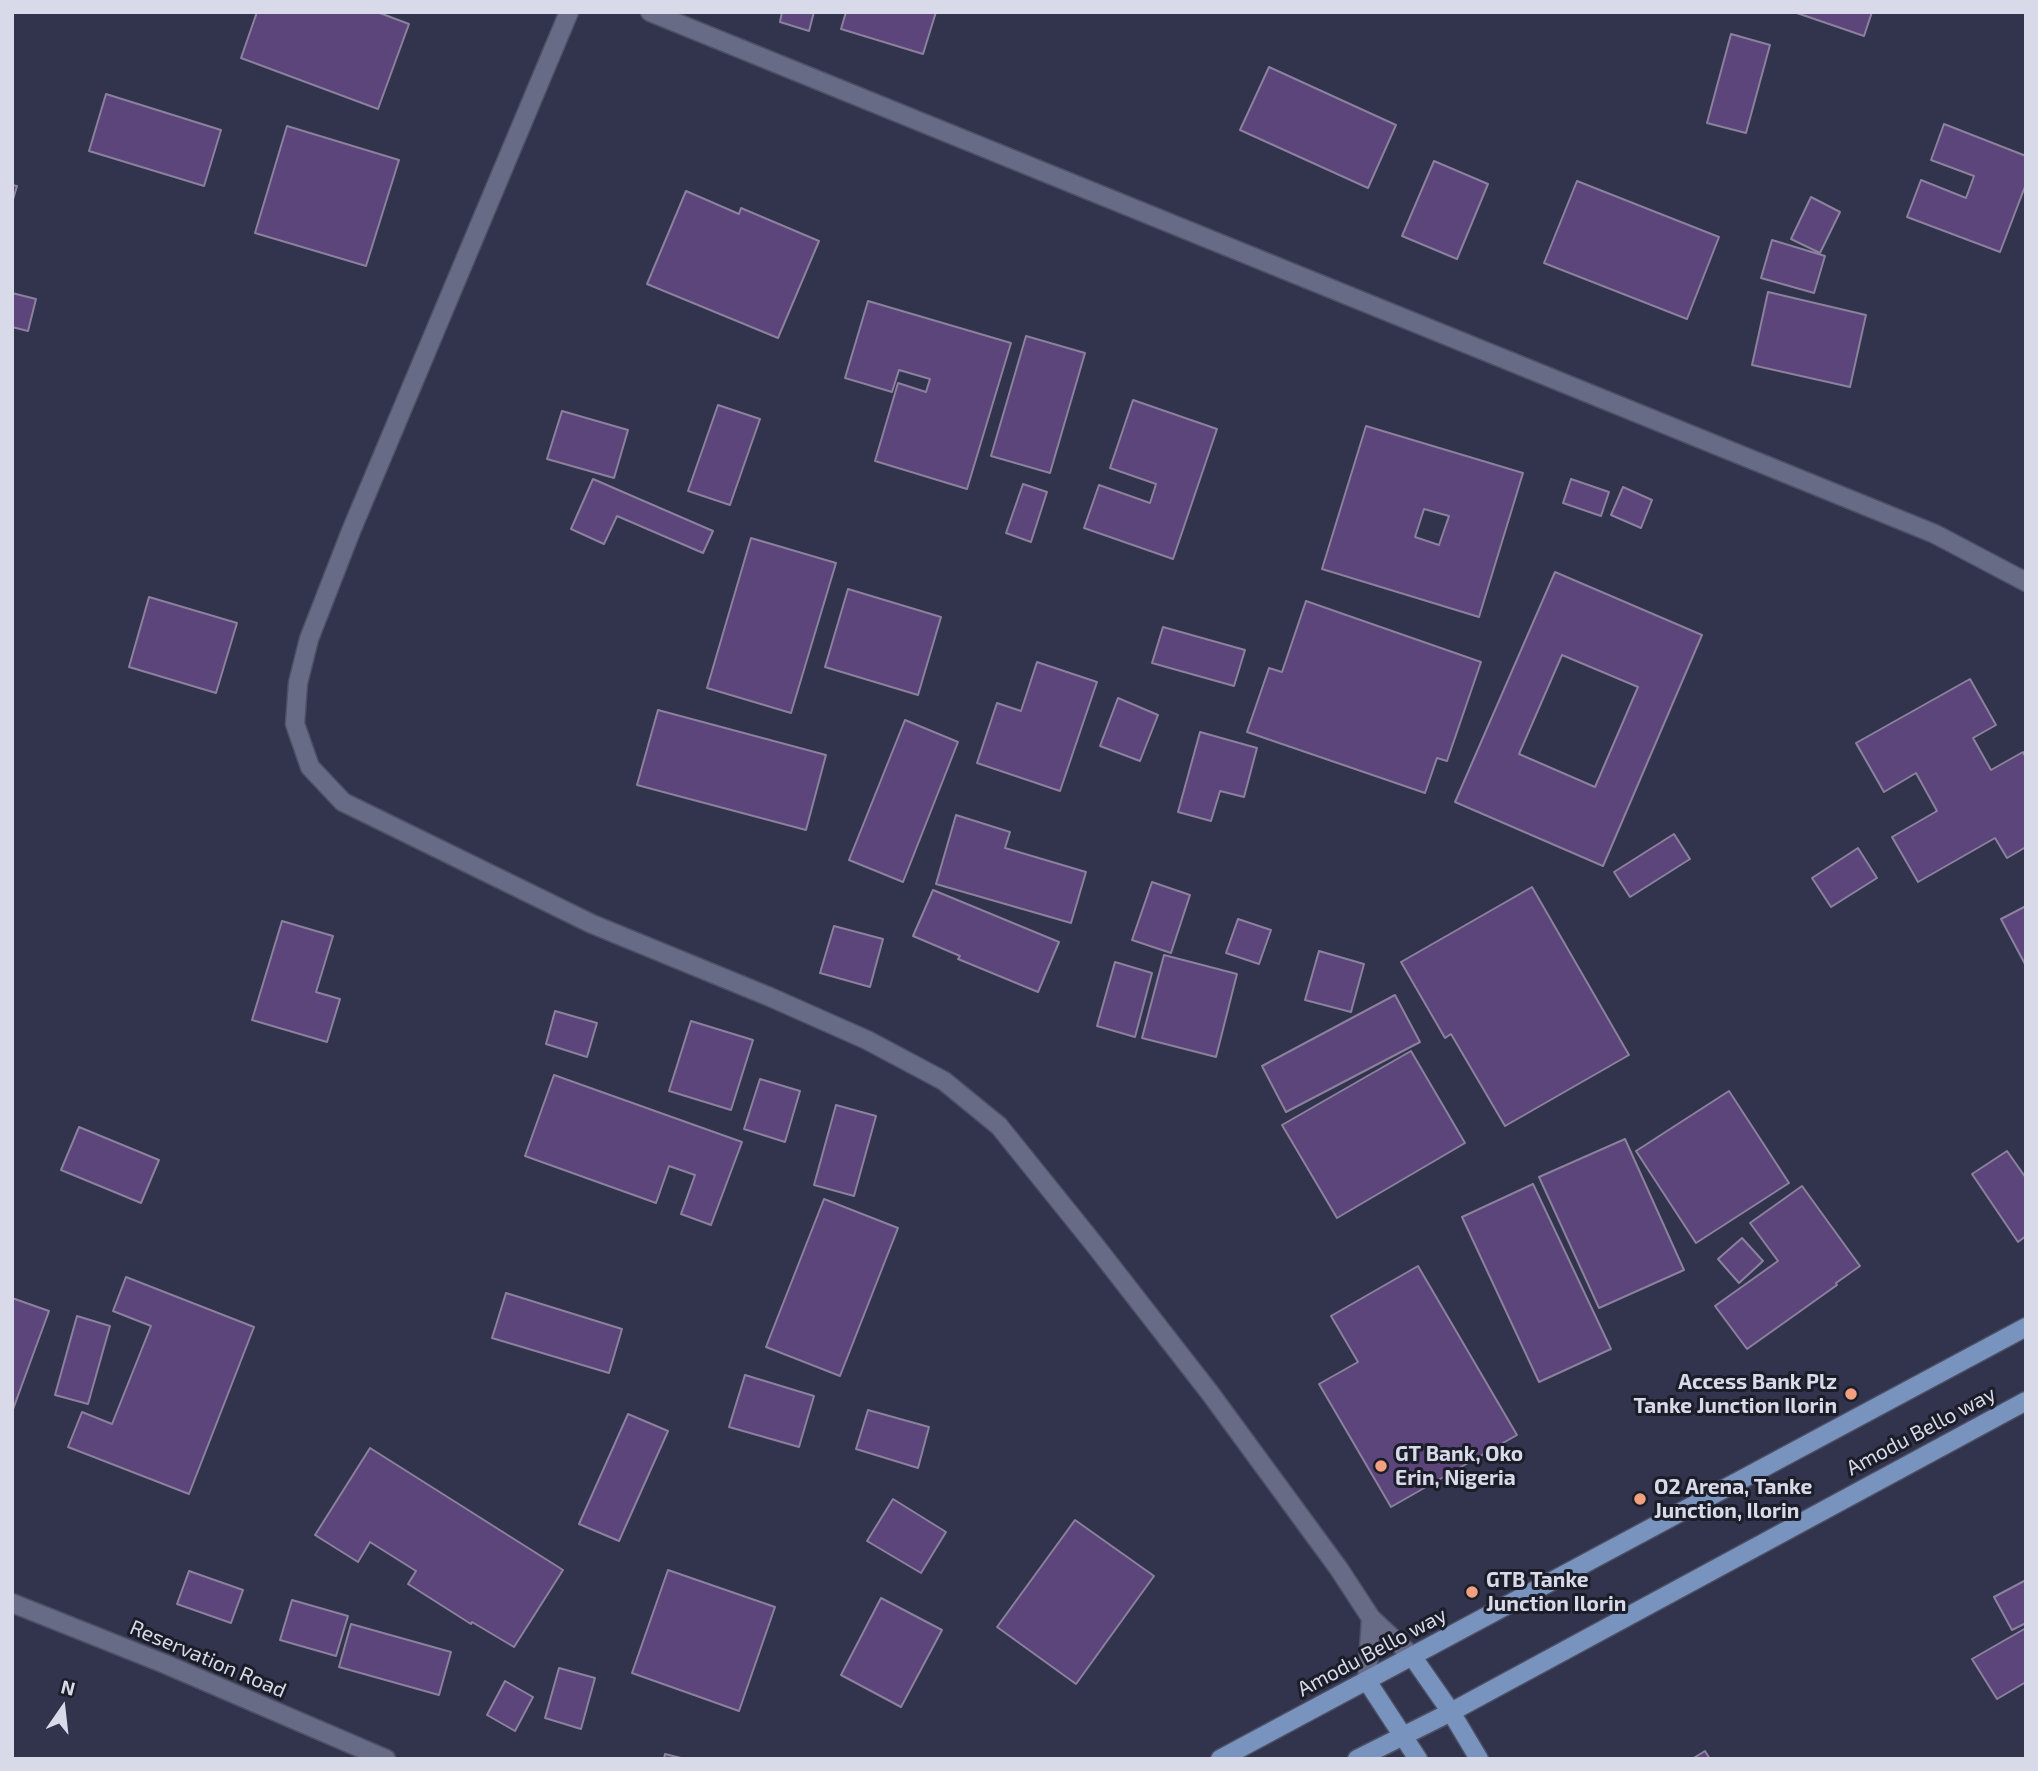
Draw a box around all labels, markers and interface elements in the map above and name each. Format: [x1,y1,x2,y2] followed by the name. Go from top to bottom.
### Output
[1634,1369,1837,1419] place label: Access Bank Plz Tanke Junction Ilorin
[1842,1381,2000,1481] street label: Amodu Bello way
[1843,1386,1859,1402] marker: Access Bank Plz Tanke Junction Ilorin
[1395,1441,1523,1491] place label: GT Bank, Oko Erin, Nigeria
[1373,1458,1389,1474] marker: GT Bank, Oko Erin, Nigeria
[1654,1474,1812,1524] place label: O2 Arena, Tanke Junction, Ilorin
[1632,1491,1648,1507] marker: O2 Arena, Tanke Junction, Ilorin
[1486,1567,1626,1617] place label: GTB Tanke Junction Ilorin
[1464,1584,1480,1600] marker: GTB Tanke Junction Ilorin
[1293,1602,1451,1702] street label: Amodu Bello way
[126,1615,290,1703] street label: Reservation Road
[28,1673,98,1743] north arrow
[59,1674,78,1700] text: N

